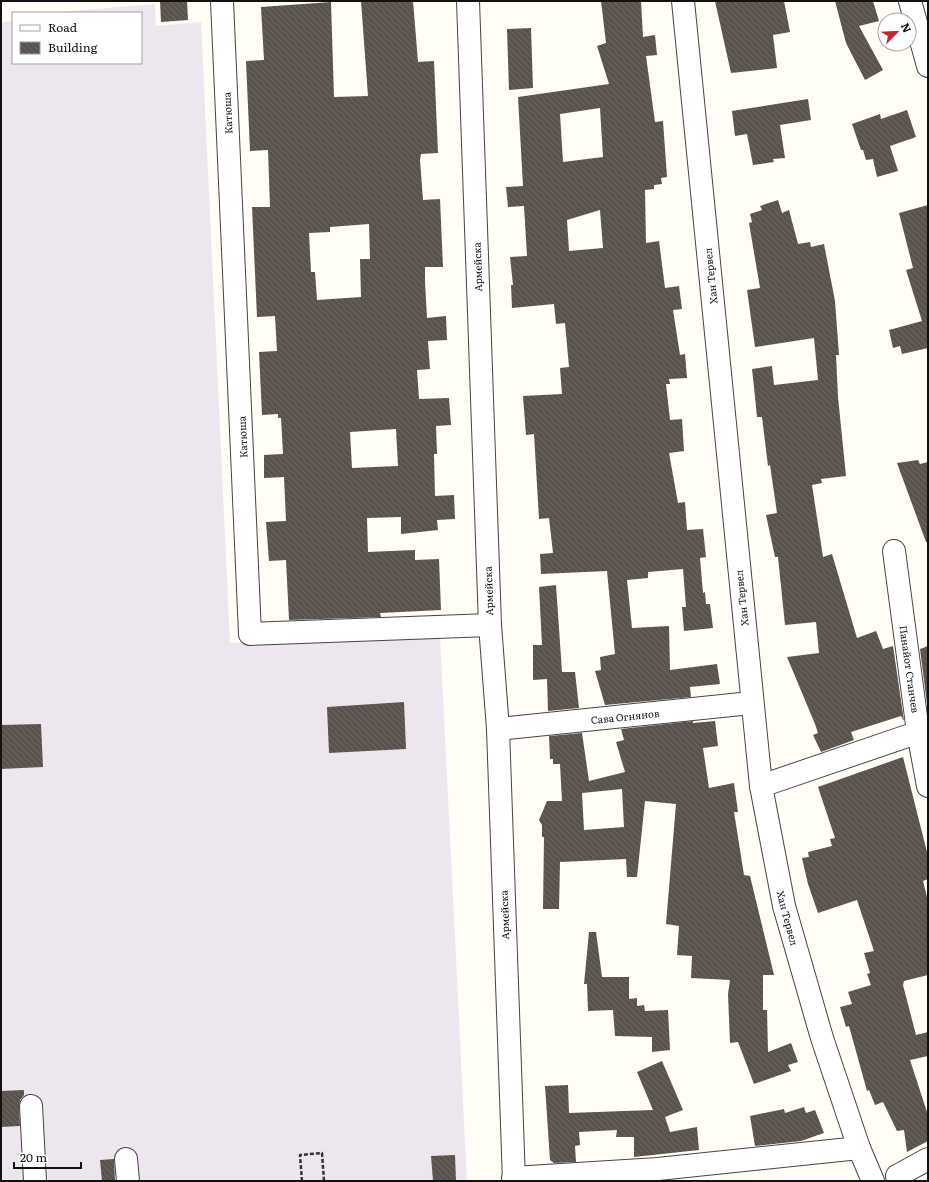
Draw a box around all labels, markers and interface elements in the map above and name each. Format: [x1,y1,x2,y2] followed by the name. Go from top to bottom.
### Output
[12,12,142,64] legend
[877,12,917,52] north arrow
[48,18,78,36] text: Road
[898,20,916,35] text: N
[48,38,98,56] text: Building
[218,91,236,134] street label: Катюша
[469,241,485,292] street label: Армейска
[700,247,720,305] street label: Хан Тервел
[233,415,251,458] street label: Катюша
[480,565,496,616] street label: Армейска
[731,569,751,627] street label: Хан Тервел
[896,624,924,714] street label: Панайот Станчев
[590,705,660,727] street label: Сава Огнянов
[496,889,512,940] street label: Армейска
[773,889,803,947] street label: Хан Тервел
[14,1144,81,1170] scale bar
[20,1148,47,1166] text: 20 m

